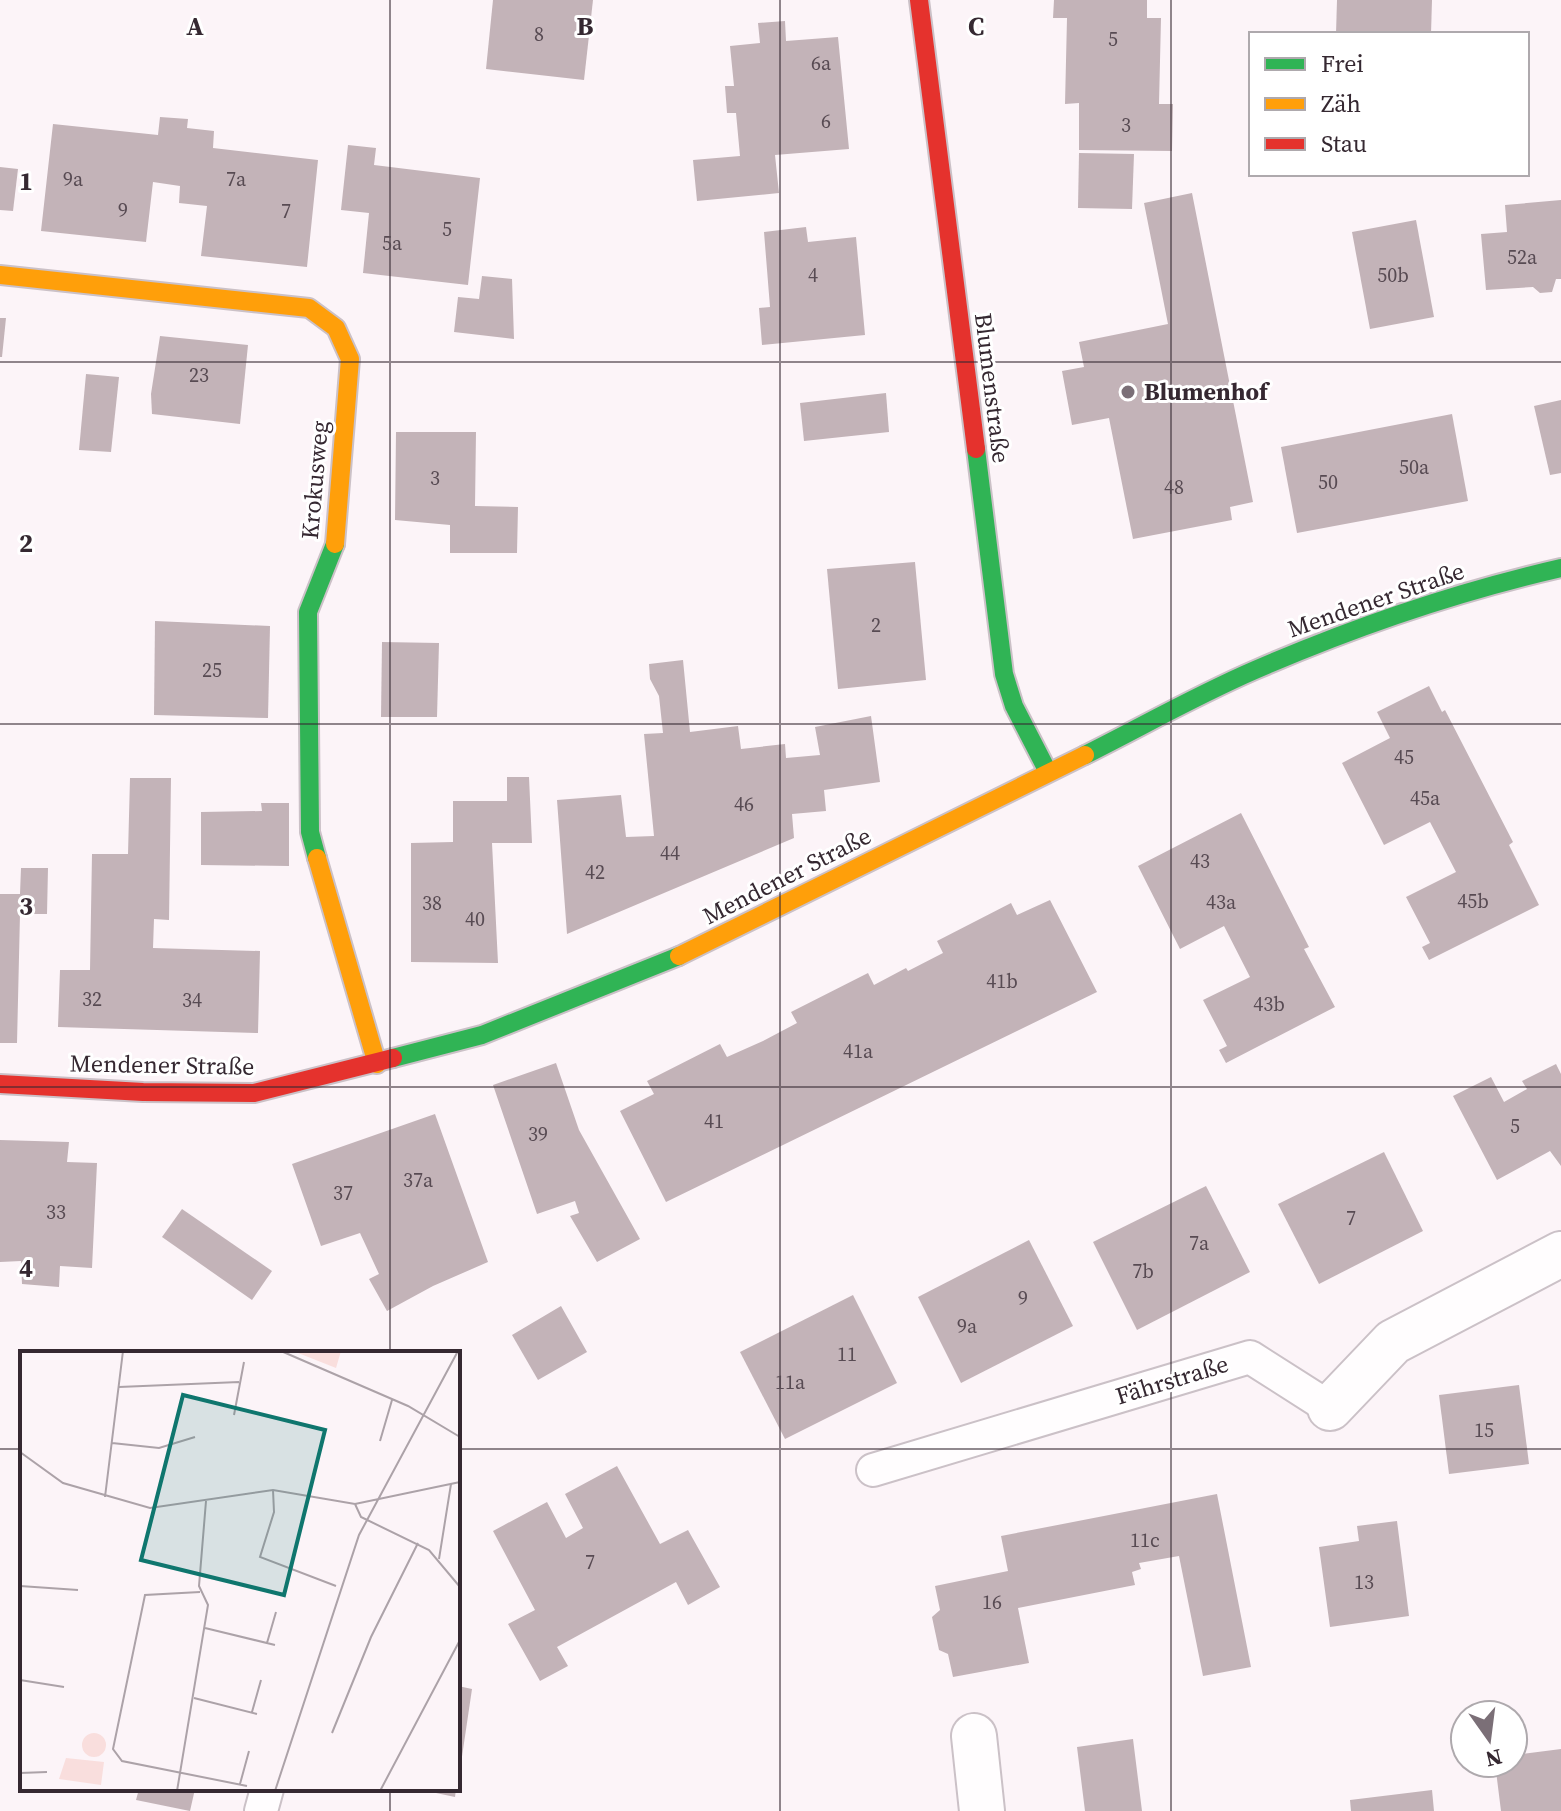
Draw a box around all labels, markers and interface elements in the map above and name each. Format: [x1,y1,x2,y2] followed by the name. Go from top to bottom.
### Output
[186,8,204,44] text: A
[577,8,594,44] text: B
[968,8,984,44] text: C
[534,20,544,48] house number: 8
[1108,25,1118,53] house number: 5
[1249,32,1529,176] legend
[1321,47,1364,80] text: Frei
[811,49,832,77] house number: 6a
[1321,87,1361,120] text: Zäh
[821,107,831,135] house number: 6
[1121,111,1131,139] house number: 3
[1321,127,1367,160] text: Stau
[19,163,33,199] text: 1
[63,165,84,193] house number: 9a
[226,165,247,193] house number: 7a
[118,196,128,224] house number: 9
[281,197,291,225] house number: 7
[442,215,452,243] house number: 5
[382,229,403,257] house number: 5a
[1507,243,1538,271] house number: 52a
[808,261,818,289] house number: 4
[1377,261,1409,289] house number: 50b
[967,311,1018,465] street label: Blumenstraße
[189,361,209,389] house number: 23
[1144,375,1271,408] place label: Blumenhof
[1119,383,1137,401] marker: Blumenhof
[293,419,336,541] street label: Krokusweg
[1399,453,1430,481] house number: 50a
[430,464,440,492] house number: 3
[1318,468,1338,496] house number: 50
[1164,473,1184,501] house number: 48
[19,525,33,561] text: 2
[1283,554,1469,645] street label: Mendener Straße
[871,611,881,639] house number: 2
[202,656,222,684] house number: 25
[1394,743,1414,771] house number: 45
[1410,784,1441,812] house number: 45a
[734,790,754,818] house number: 46
[697,819,877,932] street label: Mendener Straße
[660,839,680,867] house number: 44
[1190,847,1210,875] house number: 43
[585,858,605,886] house number: 42
[1457,887,1489,915] house number: 45b
[19,888,33,924] text: 3
[1206,888,1237,916] house number: 43a
[422,889,442,917] house number: 38
[465,905,485,933] house number: 40
[986,967,1018,995] house number: 41b
[82,985,102,1013] house number: 32
[182,986,202,1014] house number: 34
[1253,990,1285,1018] house number: 43b
[843,1037,874,1065] house number: 41a
[69,1046,255,1083] street label: Mendener Straße
[704,1107,724,1135] house number: 41
[1510,1112,1520,1140] house number: 5
[528,1120,548,1148] house number: 39
[403,1166,434,1194] house number: 37a
[333,1179,353,1207] house number: 37
[46,1198,66,1226] house number: 33
[1346,1204,1356,1232] house number: 7
[1189,1229,1210,1257] house number: 7a
[19,1250,33,1286] text: 4
[1132,1257,1154,1285] house number: 7b
[1018,1284,1028,1312] house number: 9
[957,1312,978,1340] house number: 9a
[837,1340,857,1368] house number: 11
[1111,1347,1232,1412] street label: Fährstraße
[20,1351,460,1791] inset map
[775,1368,806,1396] house number: 11a
[1474,1416,1494,1444] house number: 15
[1130,1526,1160,1554] house number: 11c
[585,1548,595,1576] house number: 7
[1354,1568,1374,1596] house number: 13
[982,1588,1002,1616] house number: 16
[1449,1699,1529,1779] north arrow
[1482,1742,1505,1775] text: N

